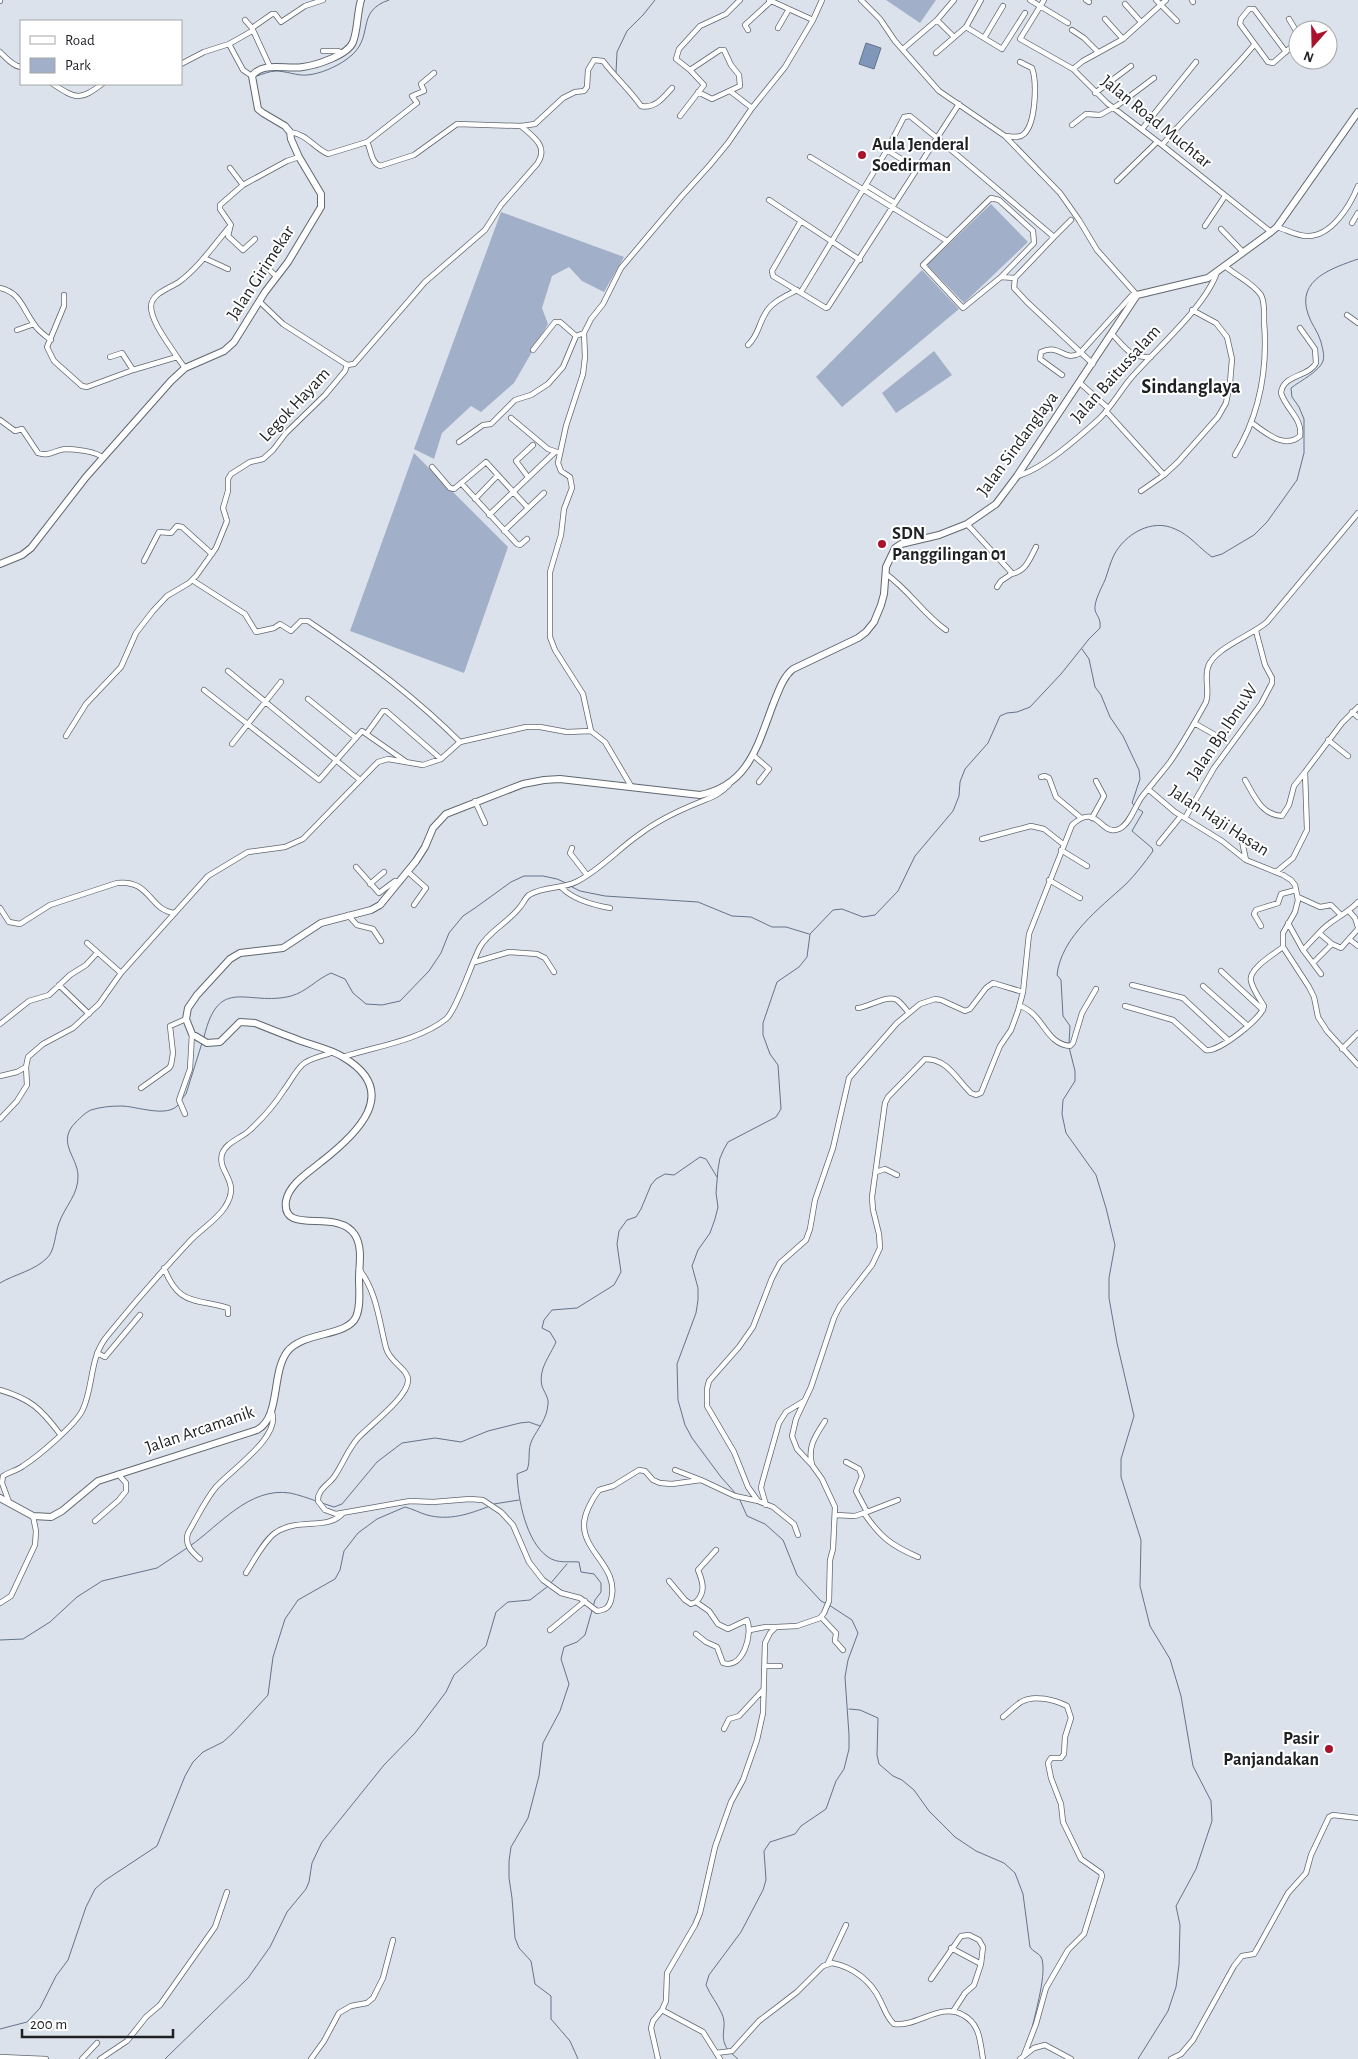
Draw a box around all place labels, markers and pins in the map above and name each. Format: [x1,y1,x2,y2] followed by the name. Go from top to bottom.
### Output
[872,136,969,175] place label: Aula Jenderal Soedirman
[856,149,868,161] marker: Aula Jenderal Soedirman
[892,525,1007,564] place label: SDN Panggilingan 01
[876,538,888,550] marker: SDN Panggilingan 01
[1223,1730,1320,1769] place label: Pasir Panjandakan
[1323,1743,1335,1755] marker: Pasir Panjandakan

